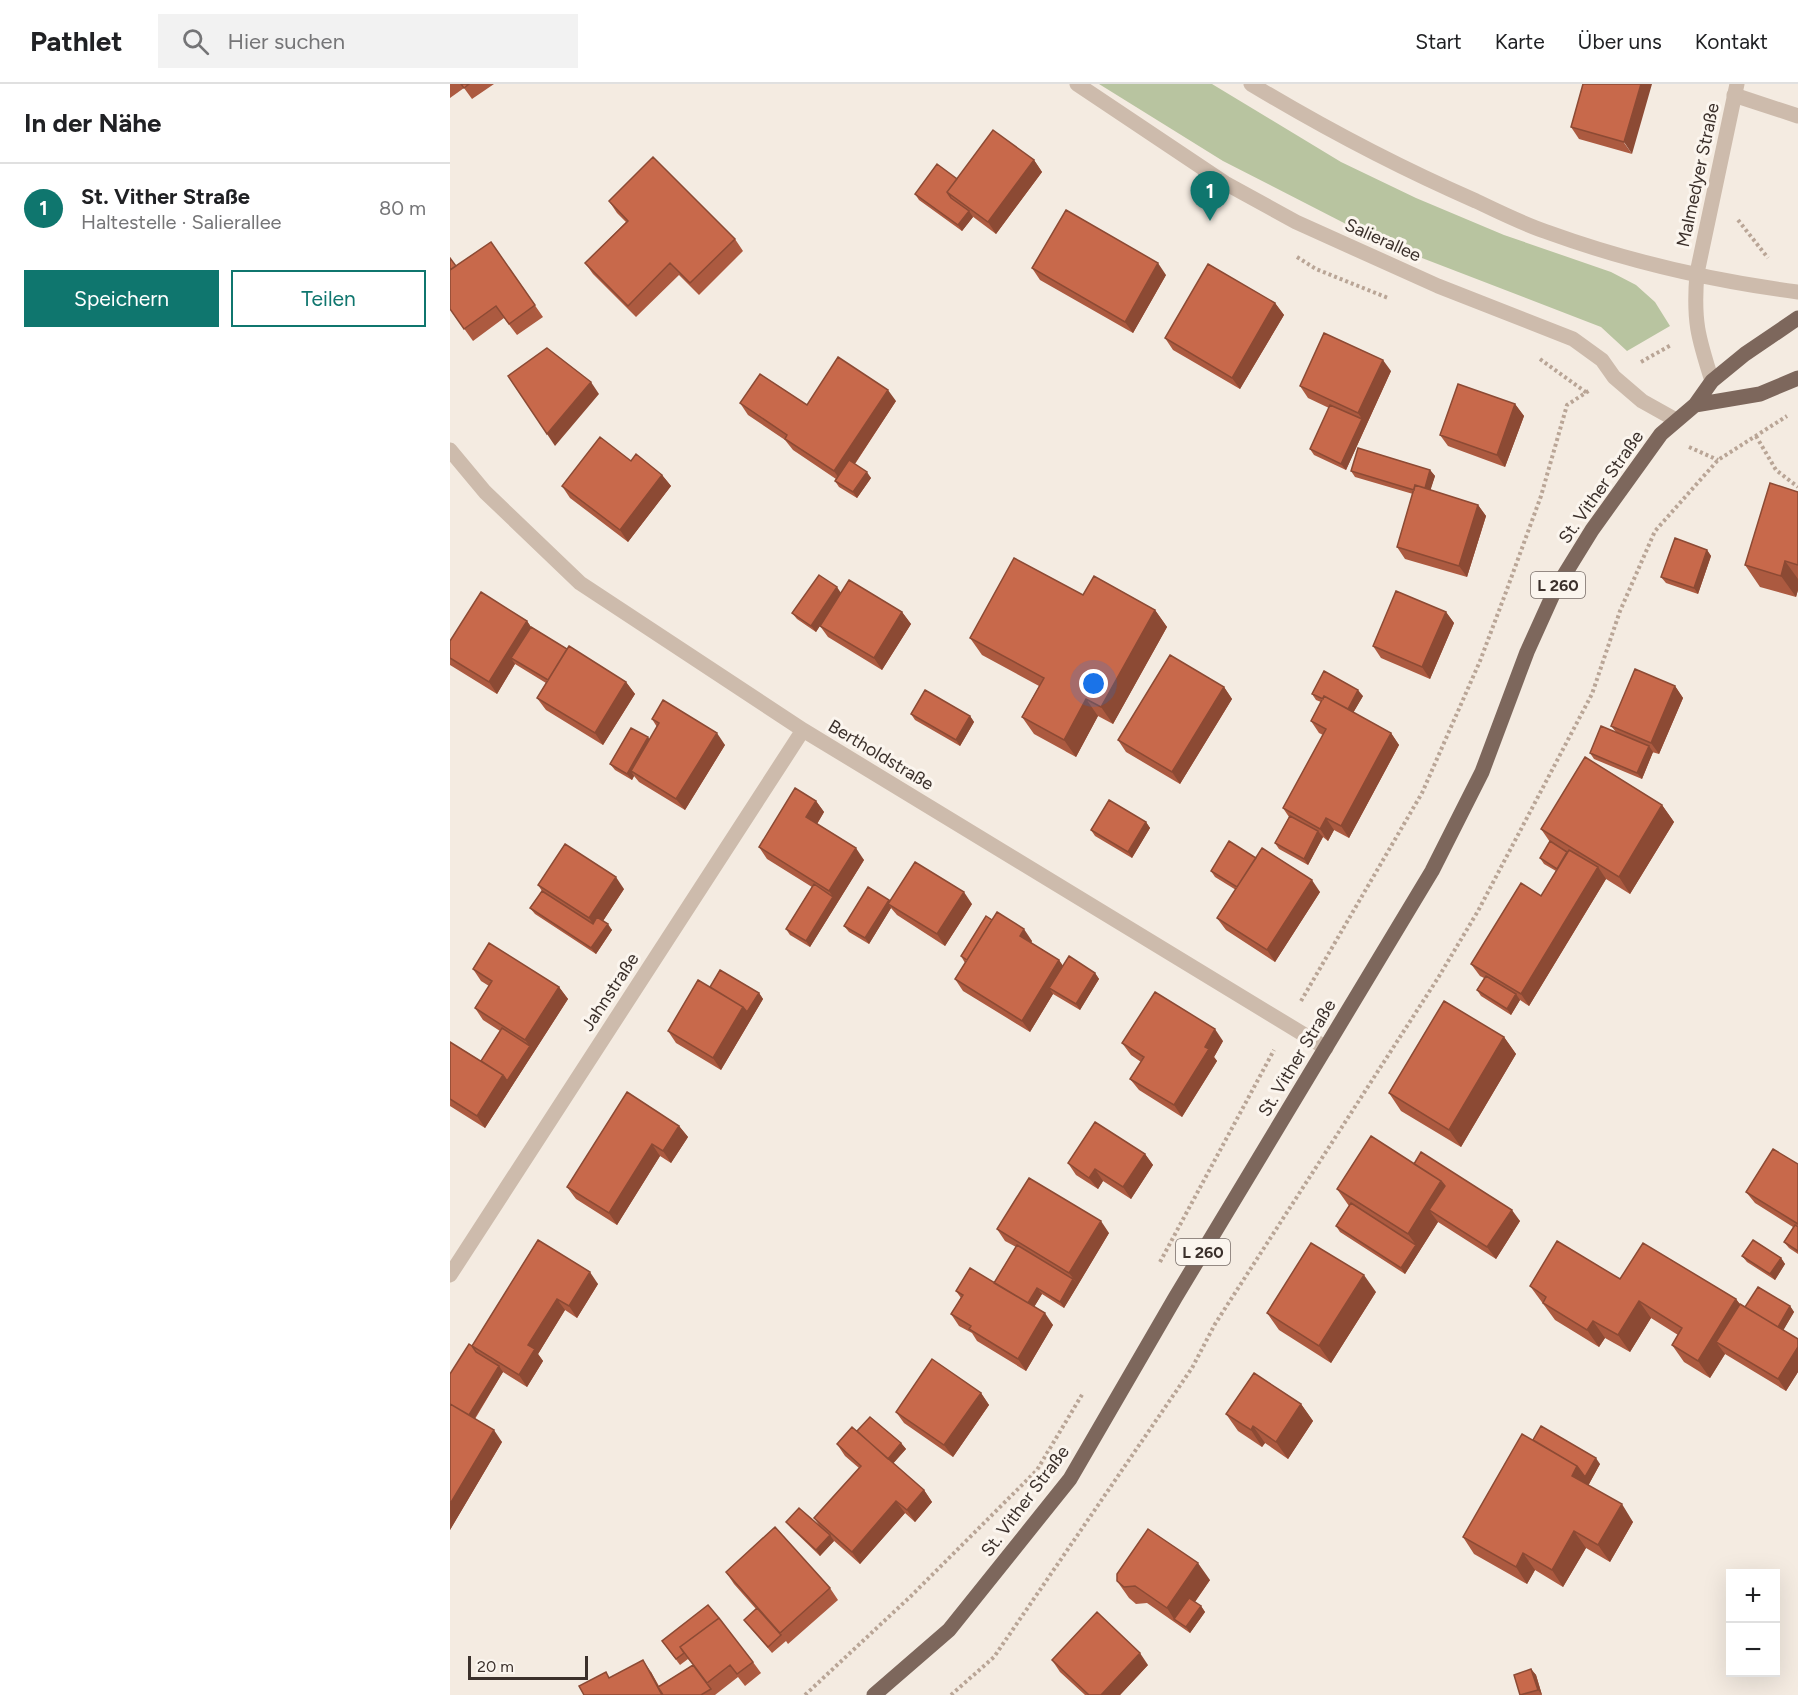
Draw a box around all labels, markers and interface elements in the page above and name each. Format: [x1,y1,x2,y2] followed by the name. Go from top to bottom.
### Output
[158,14,578,68] search box
[30,24,122,58] text: Pathlet
[179,25,212,58] icon: search
[227,28,345,55] text: Hier suchen
[1415,29,1462,54] text: Start
[1495,29,1545,54] text: Karte
[1578,29,1662,54] text: Über uns
[1695,29,1768,54] text: Kontakt
[1672,101,1724,249] street label: Malmedyer Straße
[24,107,161,139] text: In der Nähe
[1190,172,1230,221] pin: 1
[81,183,250,210] text: St. Vither Straße
[39,196,48,220] text: 1
[379,196,426,220] text: 80 m
[81,210,282,234] text: Haltestelle · Salierallee
[1342,213,1425,267] street label: Salierallee
[24,270,219,327] button: Speichern
[231,270,426,327] button: Teilen
[1554,426,1648,548] street label: St. Vither Straße
[1531,572,1585,598] road number: L 260
[1079,669,1108,698] your location
[824,715,938,795] street label: Bertholdstraße
[577,949,644,1035] street label: Jahnstraße
[1253,995,1341,1121] street label: St. Vither Straße
[1176,1239,1230,1265] road number: L 260
[976,1441,1074,1561] street label: St. Vither Straße
[1726,1569,1780,1677] map controls
[1726,1569,1780,1623] button: +
[1726,1623,1780,1677] button: −
[468,1653,588,1680] scale bar
[477,1657,514,1676] text: 20 m

